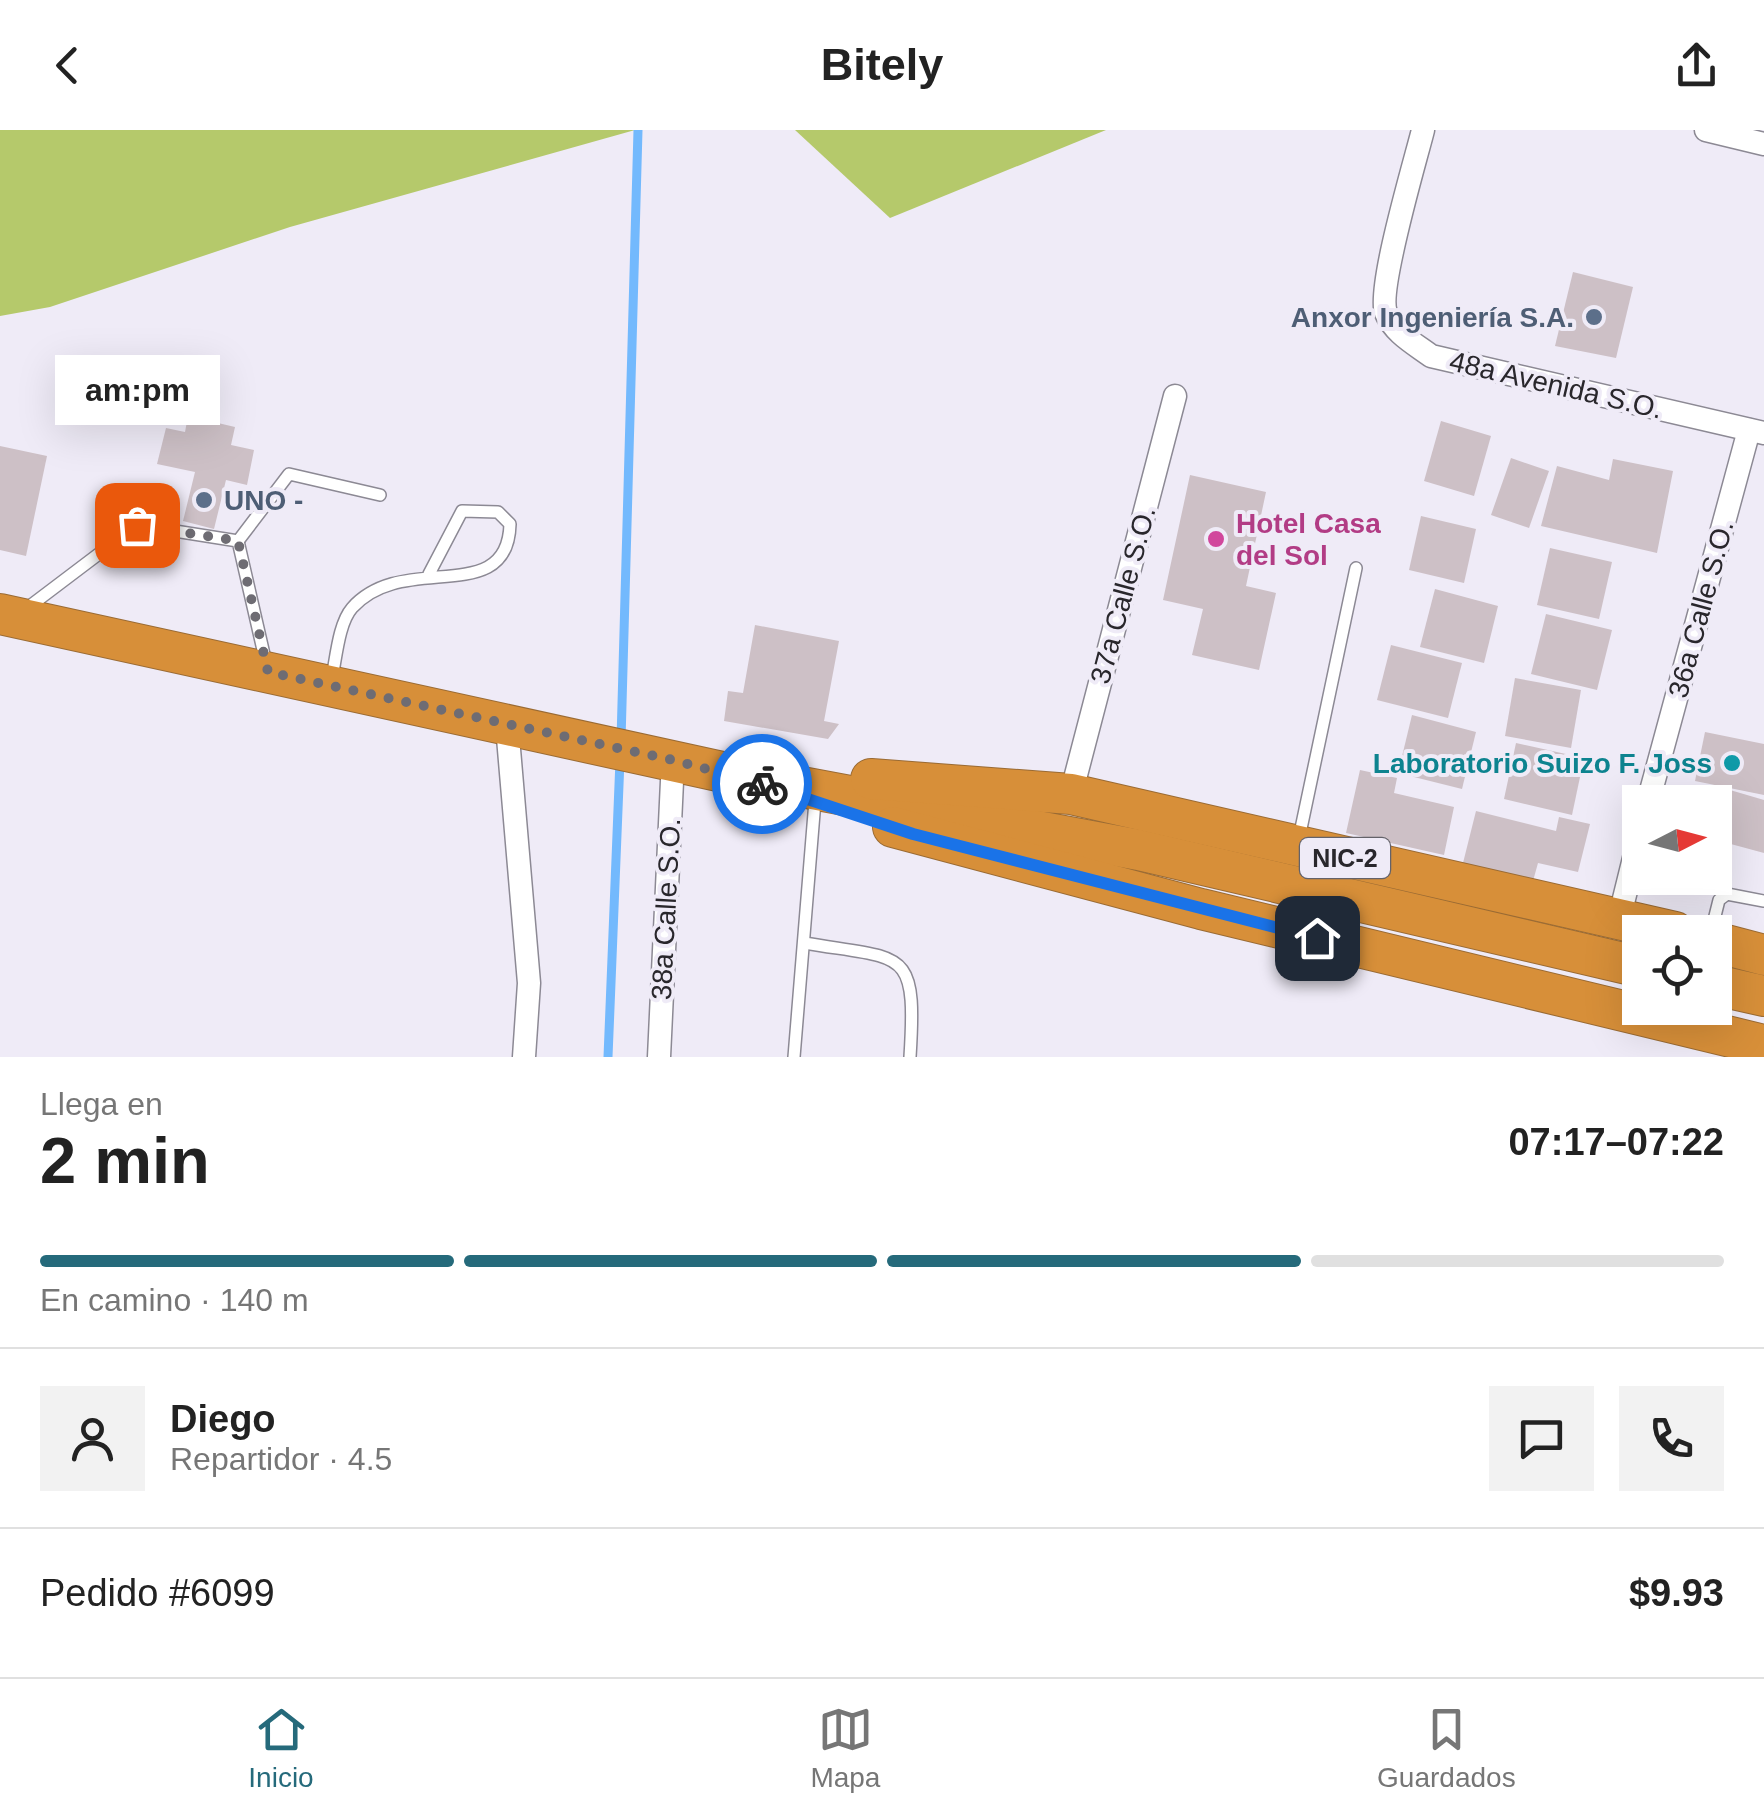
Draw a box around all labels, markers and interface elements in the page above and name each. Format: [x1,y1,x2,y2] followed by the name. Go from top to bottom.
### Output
[40,38,95,93] icon: back
[1669,38,1724,93] icon: share
[821,39,943,90] text: Bitely
[1291,302,1574,333] place label: Anxor Ingeniería S.A.
[1583,306,1605,328] marker: Anxor Ingeniería S.A.
[1447,345,1665,425] street label: 48a Avenida S.O.
[54,355,220,425] callout: am:pm
[85,372,190,408] text: am:pm
[95,483,180,568] pin
[224,485,303,516] place label: UNO -
[193,489,215,511] marker: UNO -
[110,498,165,553] icon: bag
[1084,503,1162,687] street label: 37a Calle S.O.
[1236,508,1381,571] place label: Hotel Casa del Sol
[1662,517,1740,701] street label: 36a Calle S.O.
[1205,528,1227,550] marker: Hotel Casa del Sol
[712,734,812,834] courier
[1373,748,1712,779] place label: Laboratorio Suizo F. Joss
[1721,752,1743,774] marker: Laboratorio Suizo F. Joss
[735,757,790,812] icon: bike
[1622,785,1732,895] north arrow
[1622,785,1732,1025] map controls
[646,817,686,1001] street label: 38a Calle S.O.
[1300,838,1390,878] road number: NIC-2
[1275,896,1360,981] pin
[1290,911,1345,966] icon: home
[1622,915,1732,1025] button: locate
[40,1086,163,1122] text: Llega en
[1508,1121,1724,1163] text: 07:17–07:22
[40,1124,210,1197] text: 2 min
[40,1282,309,1318] text: En camino · 140 m
[40,1386,145,1491] button: person
[1489,1386,1594,1491] button: chat
[1619,1386,1724,1491] button: phone
[170,1398,276,1440] text: Diego
[170,1441,392,1477] text: Repartidor · 4.5
[40,1572,275,1614] text: Pedido #6099
[1629,1572,1724,1614] text: $9.93
[248,1702,314,1794] tab: Inicio
[810,1702,880,1794] tab: Mapa
[1377,1702,1516,1794] tab: Guardados

